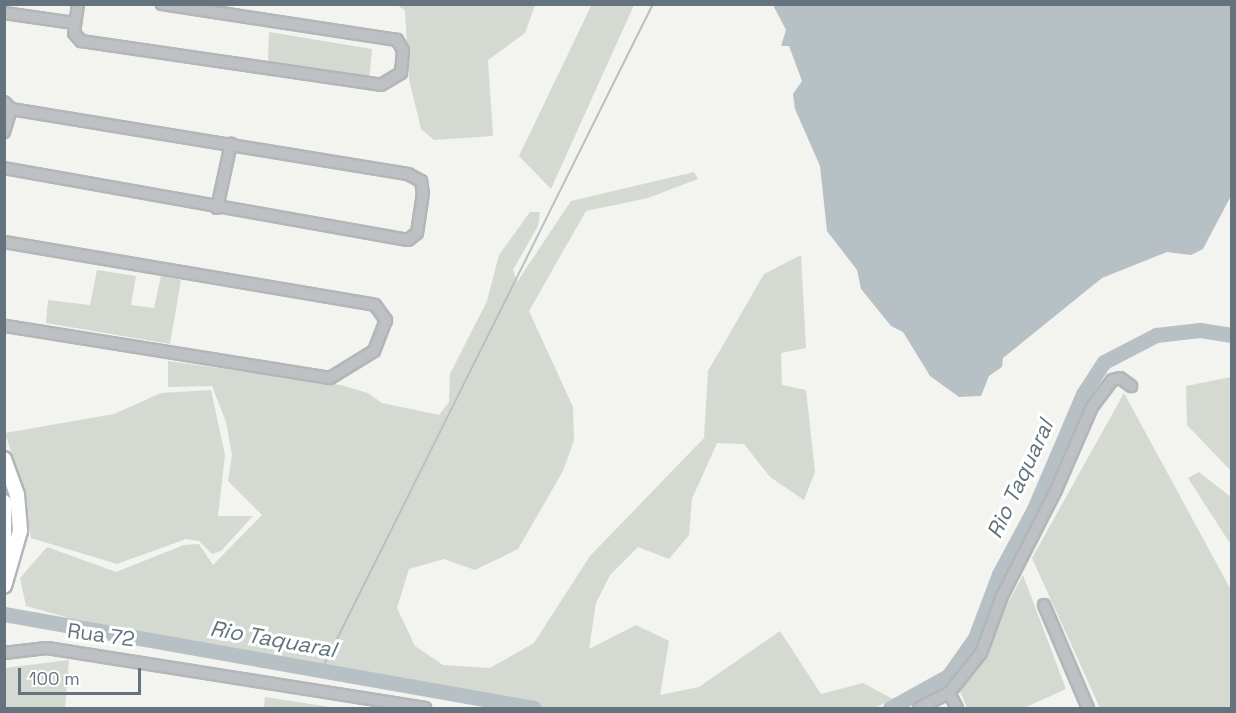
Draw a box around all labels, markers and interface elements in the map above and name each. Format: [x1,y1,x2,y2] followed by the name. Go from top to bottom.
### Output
[981,415,1059,543] water label: Rio Taquaral
[208,615,338,663] water label: Rio Taquaral
[66,618,136,652] street label: Rua 72
[21,656,144,694] scale bar
[29,667,80,690] text: 100 m

